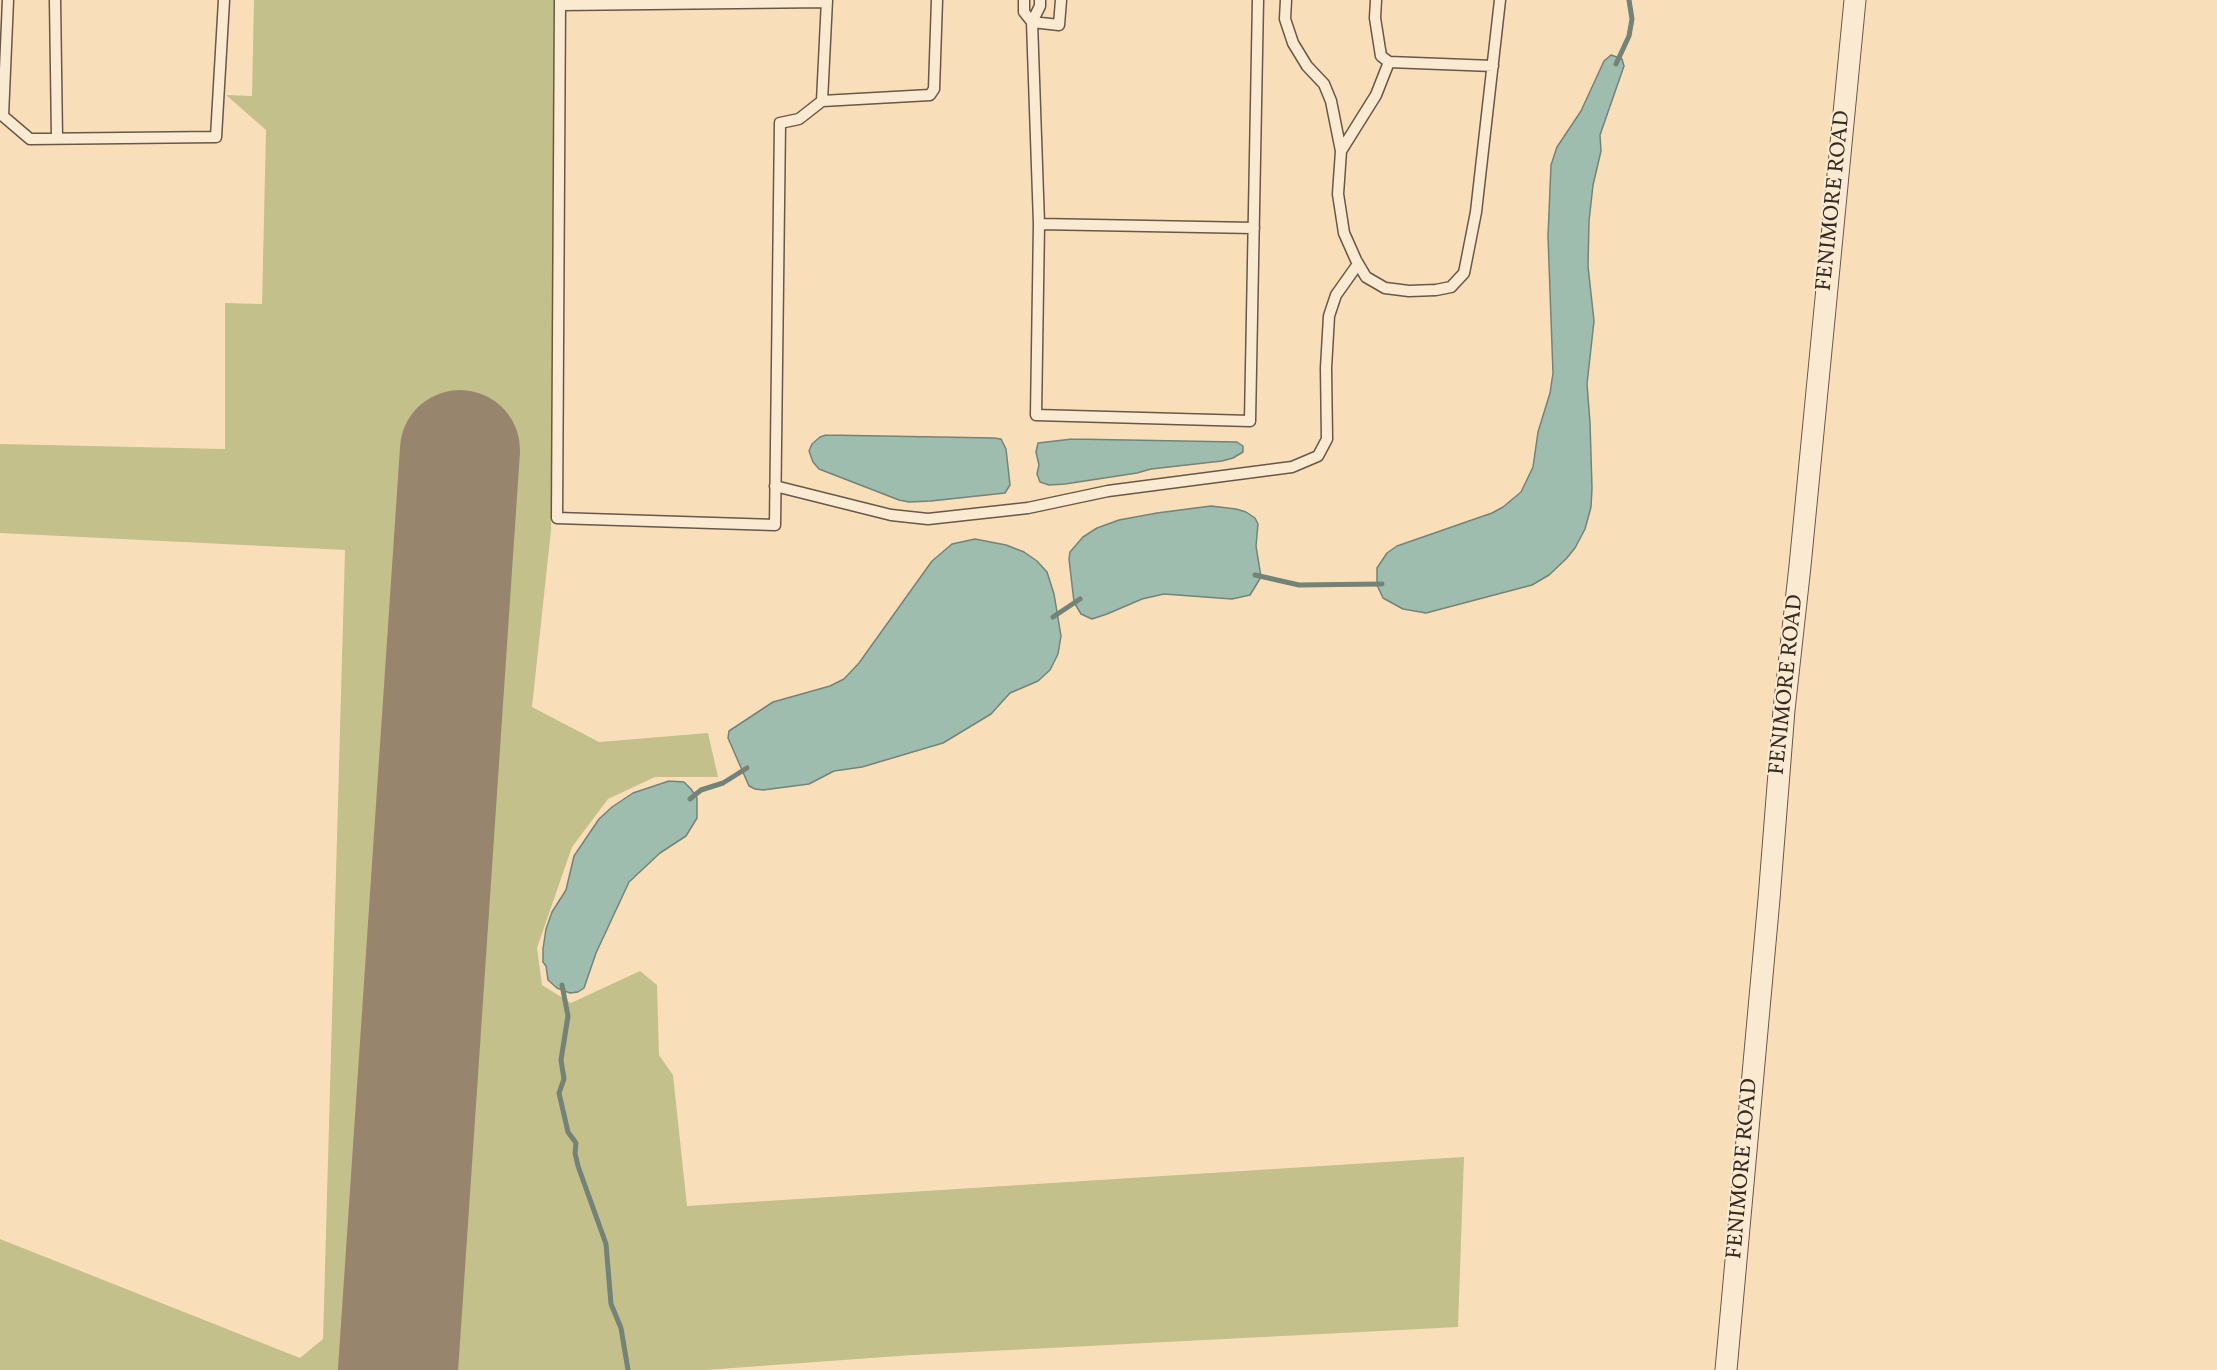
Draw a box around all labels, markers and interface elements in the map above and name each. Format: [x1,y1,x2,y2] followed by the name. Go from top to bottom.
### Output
[1812,110,1858,292] street label: FENIMORE ROAD
[1765,594,1811,776] street label: FENIMORE ROAD
[1723,1078,1765,1260] street label: FENIMORE ROAD

